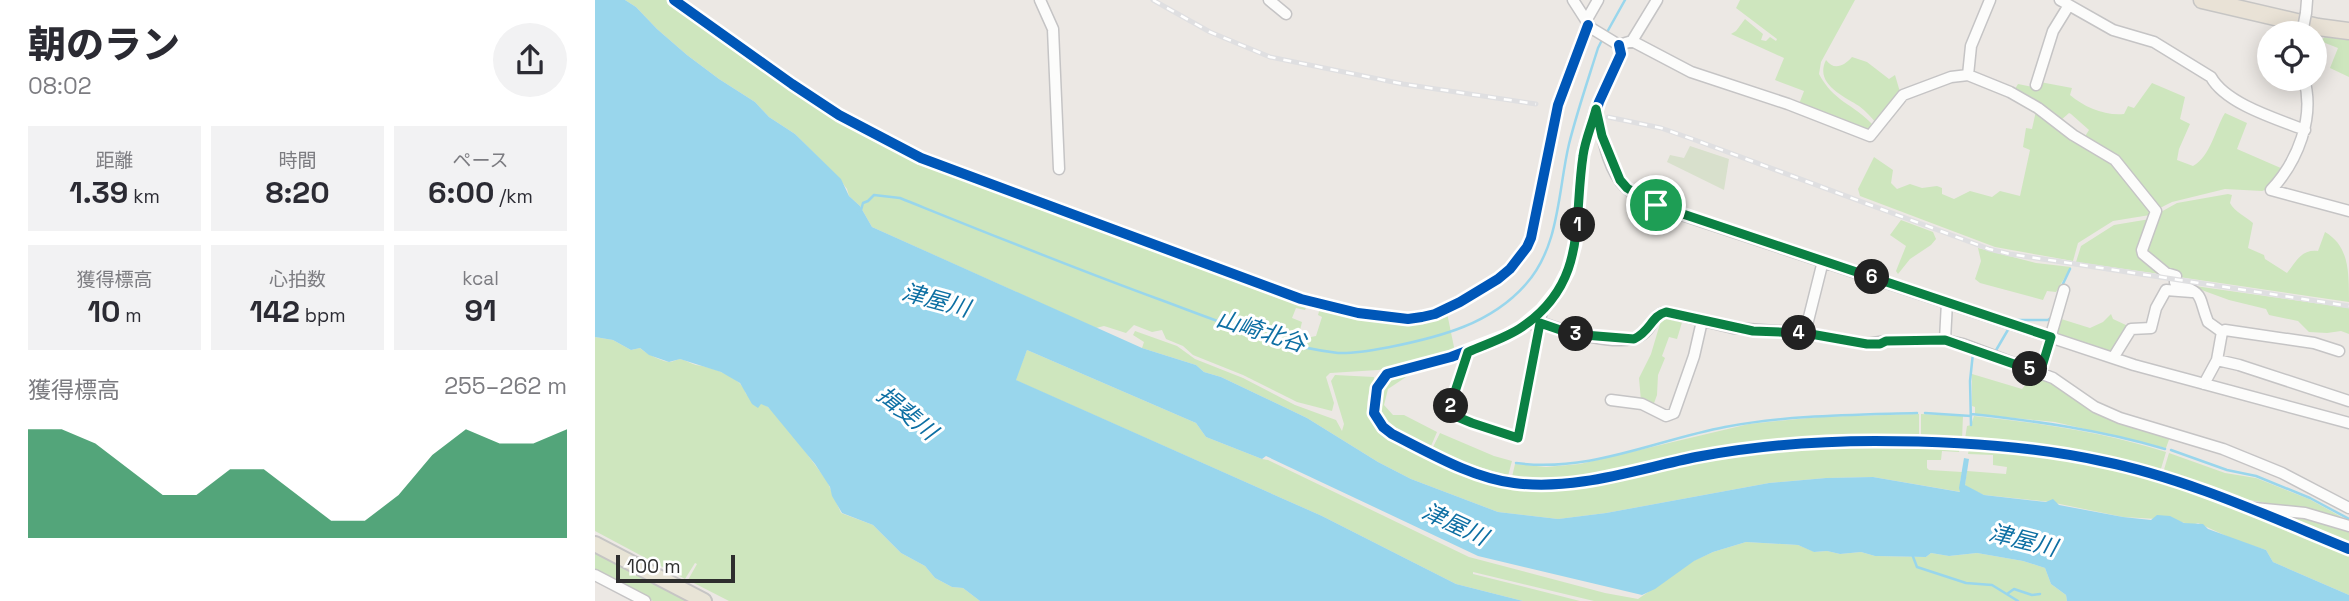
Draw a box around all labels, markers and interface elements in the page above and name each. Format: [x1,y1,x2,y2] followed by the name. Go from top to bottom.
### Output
[28,21,180,69] text: 朝のラン
[2257,21,2327,91] map controls
[2257,21,2327,91] button: locate
[493,23,567,97] button: share
[28,71,92,101] text: 08:02
[95,148,134,173] text: 距離
[278,148,317,173] text: 時間
[452,148,509,173] text: ペース
[69,173,128,212] text: 1.39
[265,173,330,212] text: 8:20
[428,173,494,212] text: 6:00
[1626,175,1686,235] pin
[128,184,160,209] text: km
[494,184,533,209] text: /km
[1637,186,1675,224] icon: arrive
[1560,208,1595,243] pin: 1
[1573,212,1582,237] text: 1
[1855,260,1889,294] pin: 6
[1866,264,1877,289] text: 6
[462,266,499,291] text: kcal
[76,267,153,292] text: 獲得標高
[269,267,326,292] text: 心拍数
[899,277,976,324] water label: 津屋川
[464,291,497,330] text: 91
[87,292,120,331] text: 10
[249,292,300,331] text: 142
[120,303,142,328] text: m
[300,303,346,328] text: bpm
[1213,303,1311,359] water label: 山崎北谷
[1559,316,1593,352] pin: 3
[1781,316,1817,350] pin: 4
[1792,320,1805,345] text: 4
[1570,321,1581,346] text: 3
[2013,352,2047,386] pin: 5
[2024,356,2035,381] text: 5
[444,371,567,401] text: 255–262 m
[28,375,120,405] text: 獲得標高
[871,380,946,448] water label: 揖斐川
[1433,388,1469,424] pin: 2
[1445,393,1456,418] text: 2
[1417,496,1495,553] water label: 津屋川
[1986,517,2063,564] water label: 津屋川
[616,552,735,584] scale bar
[627,554,681,579] text: 100 m

